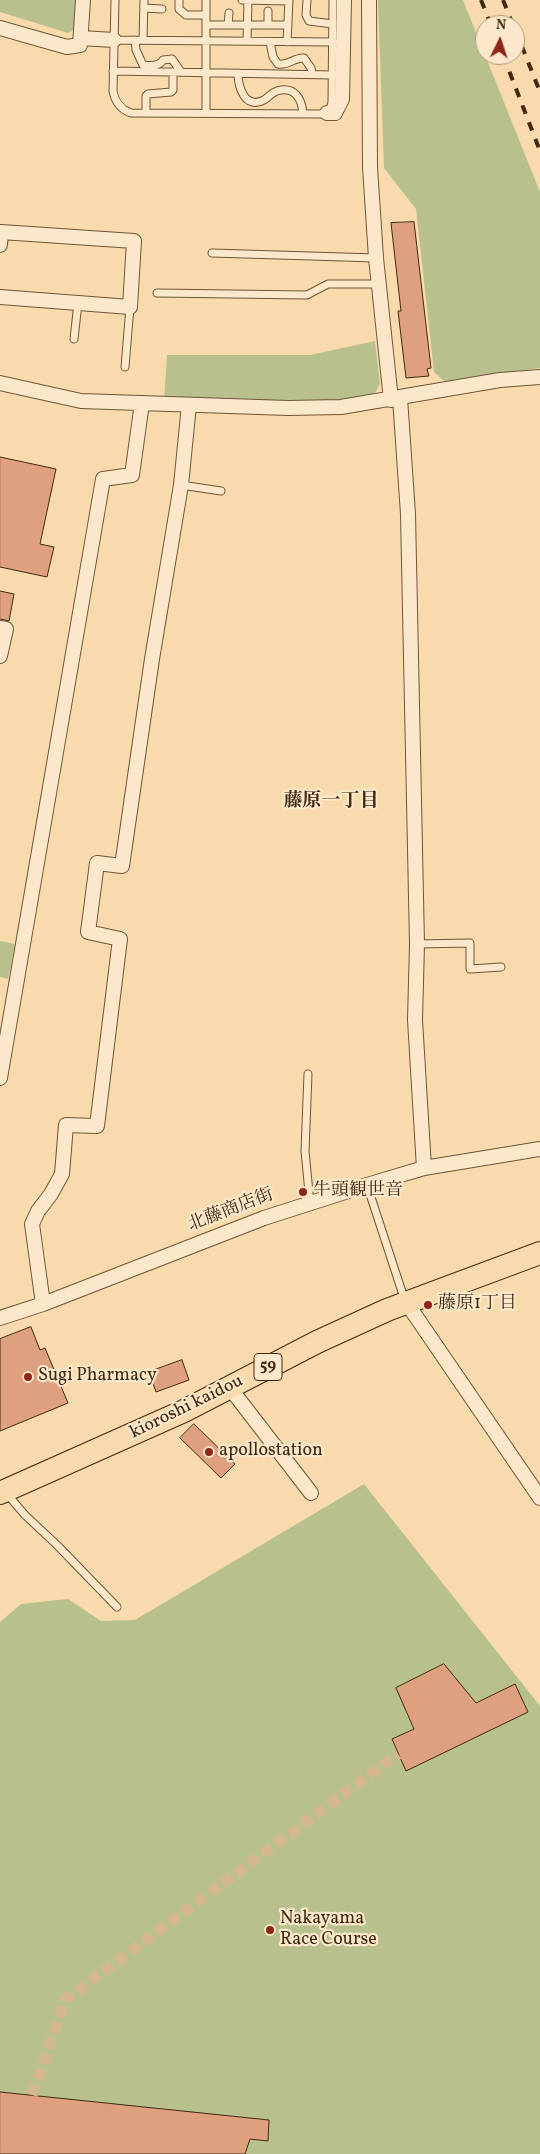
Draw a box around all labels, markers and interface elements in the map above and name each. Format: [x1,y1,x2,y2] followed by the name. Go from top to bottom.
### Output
[475,15,525,65] north arrow
[495,16,507,35] text: N
[284,792,378,814] district label: 藤原一丁目
[313,1181,403,1203] place label: 牛頭観世音
[185,1185,277,1237] street label: 北藤商店街
[297,1186,309,1198] marker: 牛頭観世音
[438,1294,517,1316] place label: 藤原1丁目
[422,1299,434,1311] marker: 藤原1丁目
[254,1354,282,1380] road number: 59
[38,1366,157,1388] place label: Sugi Pharmacy
[22,1371,34,1383] marker: Sugi Pharmacy
[127,1371,247,1445] street label: kioroshi kaidou
[219,1441,323,1463] place label: apollostation
[203,1446,215,1458] marker: apollostation
[280,1909,377,1952] place label: Nakayama Race Course
[264,1924,276,1936] marker: Nakayama Race Course

